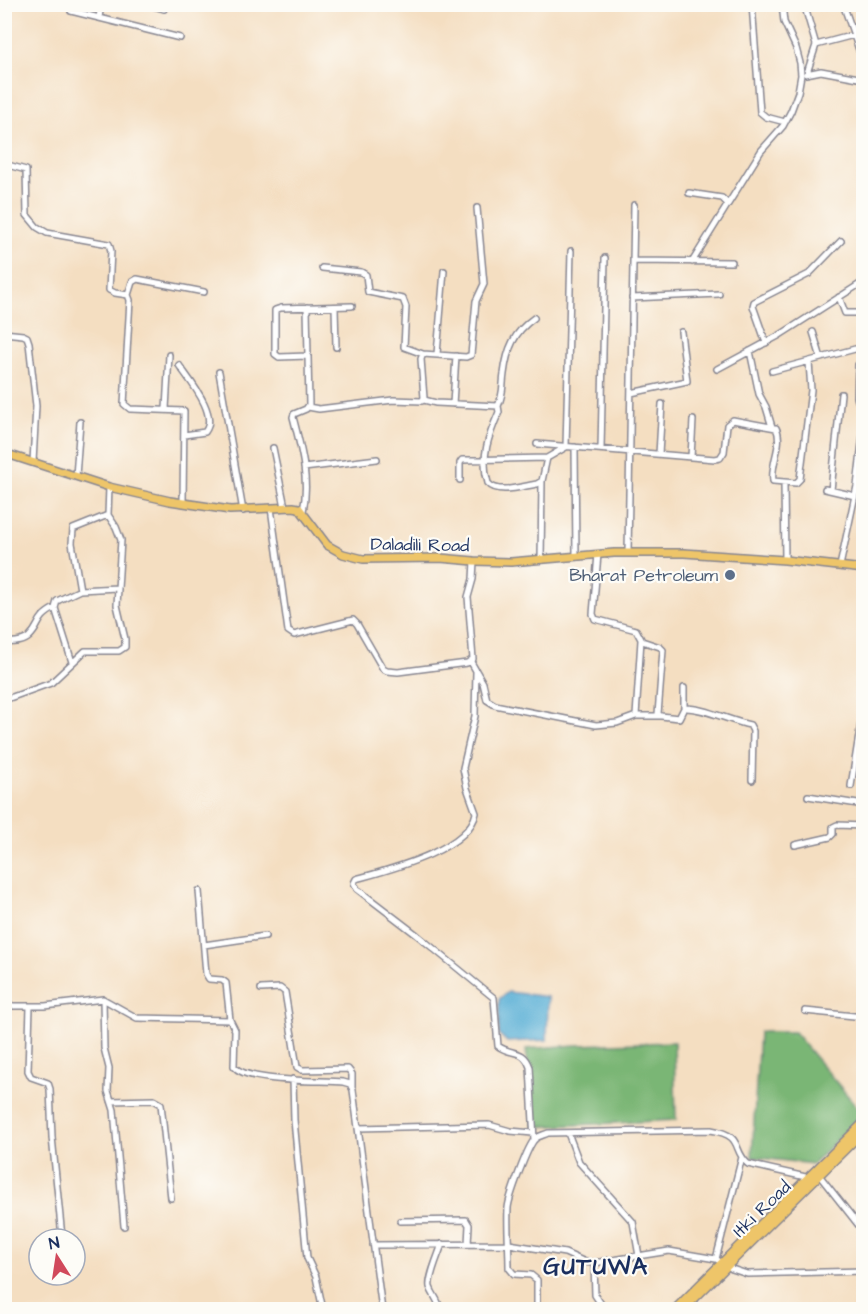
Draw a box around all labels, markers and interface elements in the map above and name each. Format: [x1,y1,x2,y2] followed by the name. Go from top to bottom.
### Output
[370,532,470,558] street label: Daladili Road
[569,563,718,588] place label: Bharat Petroleum
[723,568,737,582] marker: Bharat Petroleum
[727,1175,797,1243] street label: Itki Road
[27,1227,87,1287] north arrow
[47,1232,61,1255] text: N
[543,1250,649,1284] district label: GUTUWA

